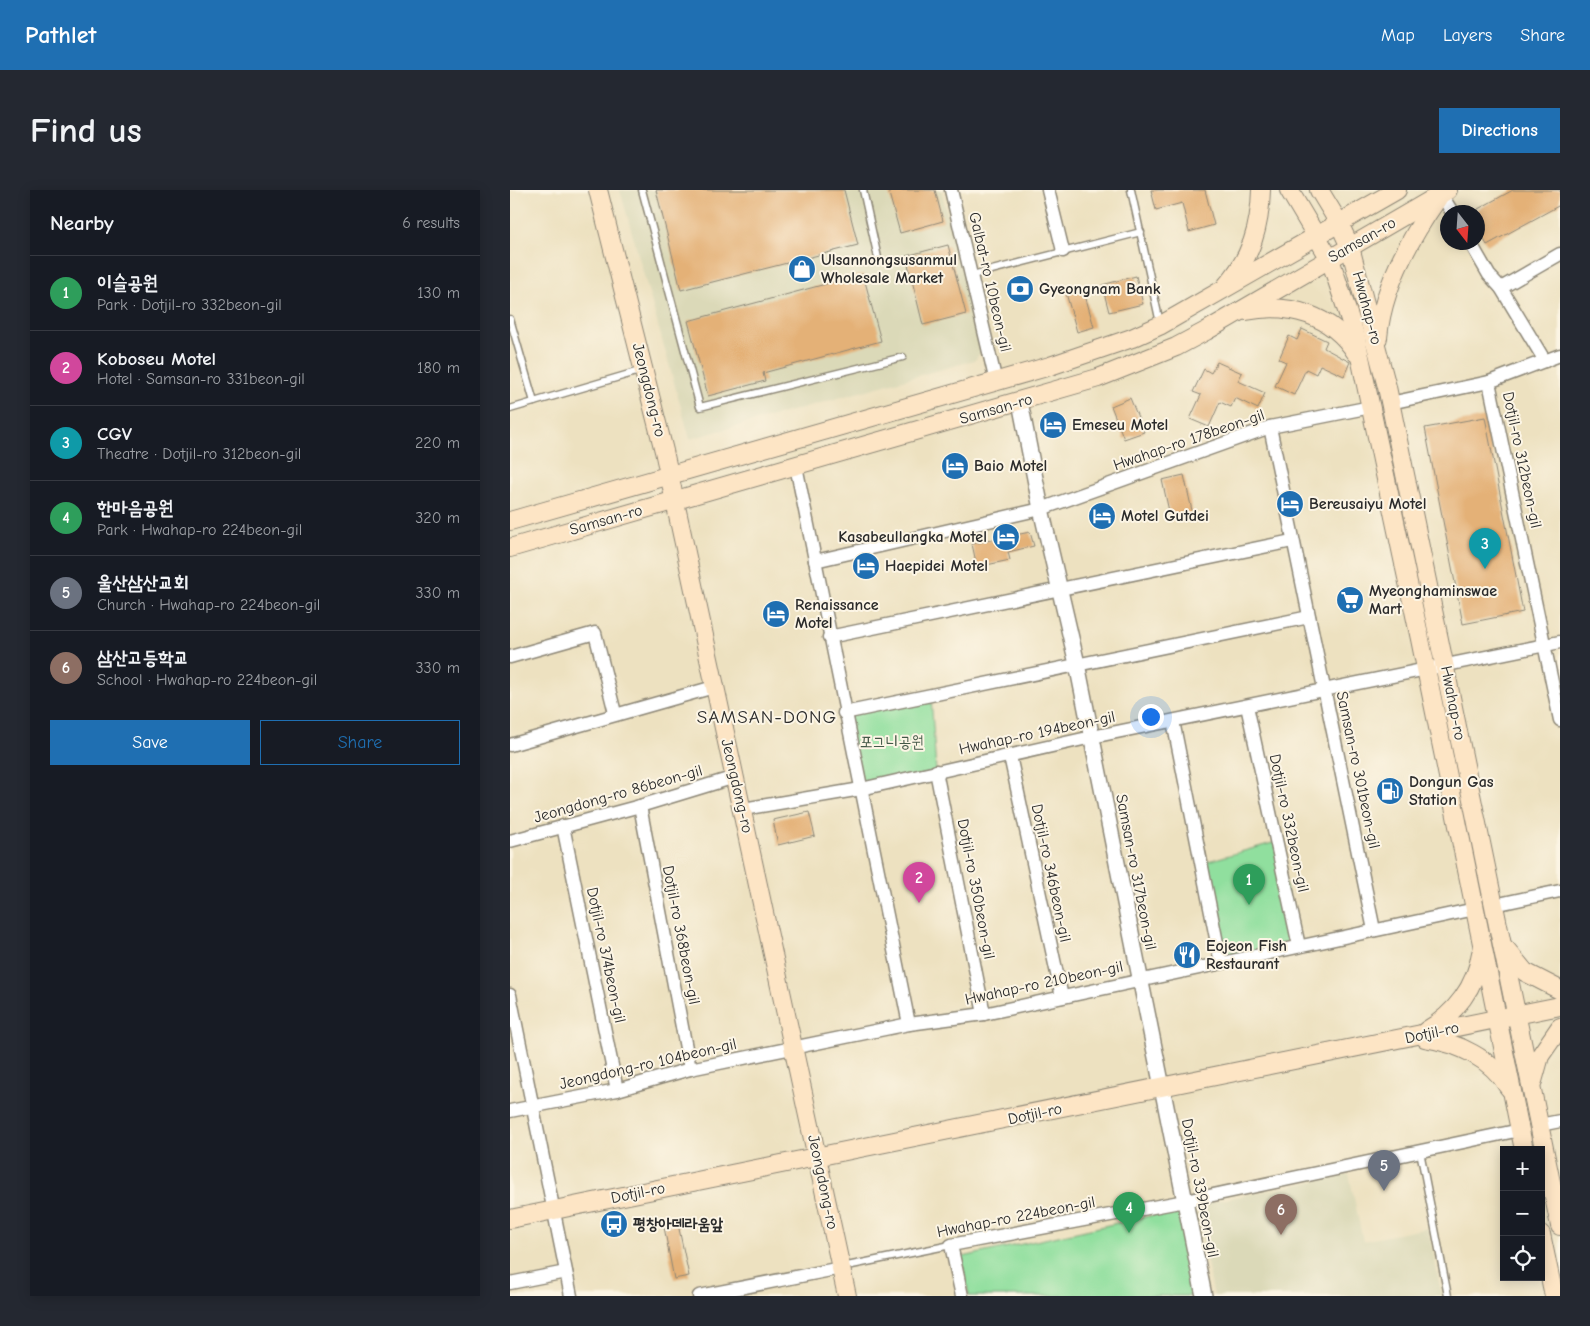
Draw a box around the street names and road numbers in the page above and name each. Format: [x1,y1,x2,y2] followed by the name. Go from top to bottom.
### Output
[965,210,1015,354] street label: Galbat-ro 10beon-gil
[1325,213,1399,267] street label: Samsan-ro
[1349,269,1385,347] street label: Hwahap-ro
[629,341,669,439] street label: Jeongdong-ro
[957,390,1035,428] street label: Samsan-ro
[1499,390,1545,530] street label: Dotjil-ro 312beon-gil
[1111,406,1267,474] street label: Hwahap-ro 178beon-gil
[567,501,645,539] street label: Samsan-ro
[1437,664,1469,742] street label: Hwahap-ro
[1333,690,1383,850] street label: Samsan-ro 301beon-gil
[957,708,1117,758] street label: Hwahap-ro 194beon-gil
[717,737,757,835] street label: Jeongdong-ro
[1266,752,1312,894] street label: Dotjil-ro 332beon-gil
[532,761,704,827] street label: Jeongdong-ro 86beon-gil
[1112,793,1160,951] street label: Samsan-ro 317beon-gil
[1028,802,1074,944] street label: Dotjil-ro 346beon-gil
[954,817,998,961] street label: Dotjil-ro 350beon-gil
[659,864,703,1006] street label: Dotjil-ro 368beon-gil
[583,886,629,1024] street label: Dotjil-ro 374beon-gil
[963,957,1125,1009] street label: Hwahap-ro 210beon-gil
[1403,1018,1461,1048] street label: Dotjil-ro
[558,1035,738,1093] street label: Jeongdong-ro 104beon-gil
[1006,1099,1064,1129] street label: Dotjil-ro
[1178,1117,1222,1259] street label: Dotjil-ro 339beon-gil
[804,1133,842,1231] street label: Jeongdong-ro
[609,1179,667,1207] street label: Dotjil-ro
[935,1193,1097,1241] street label: Hwahap-ro 224beon-gil

